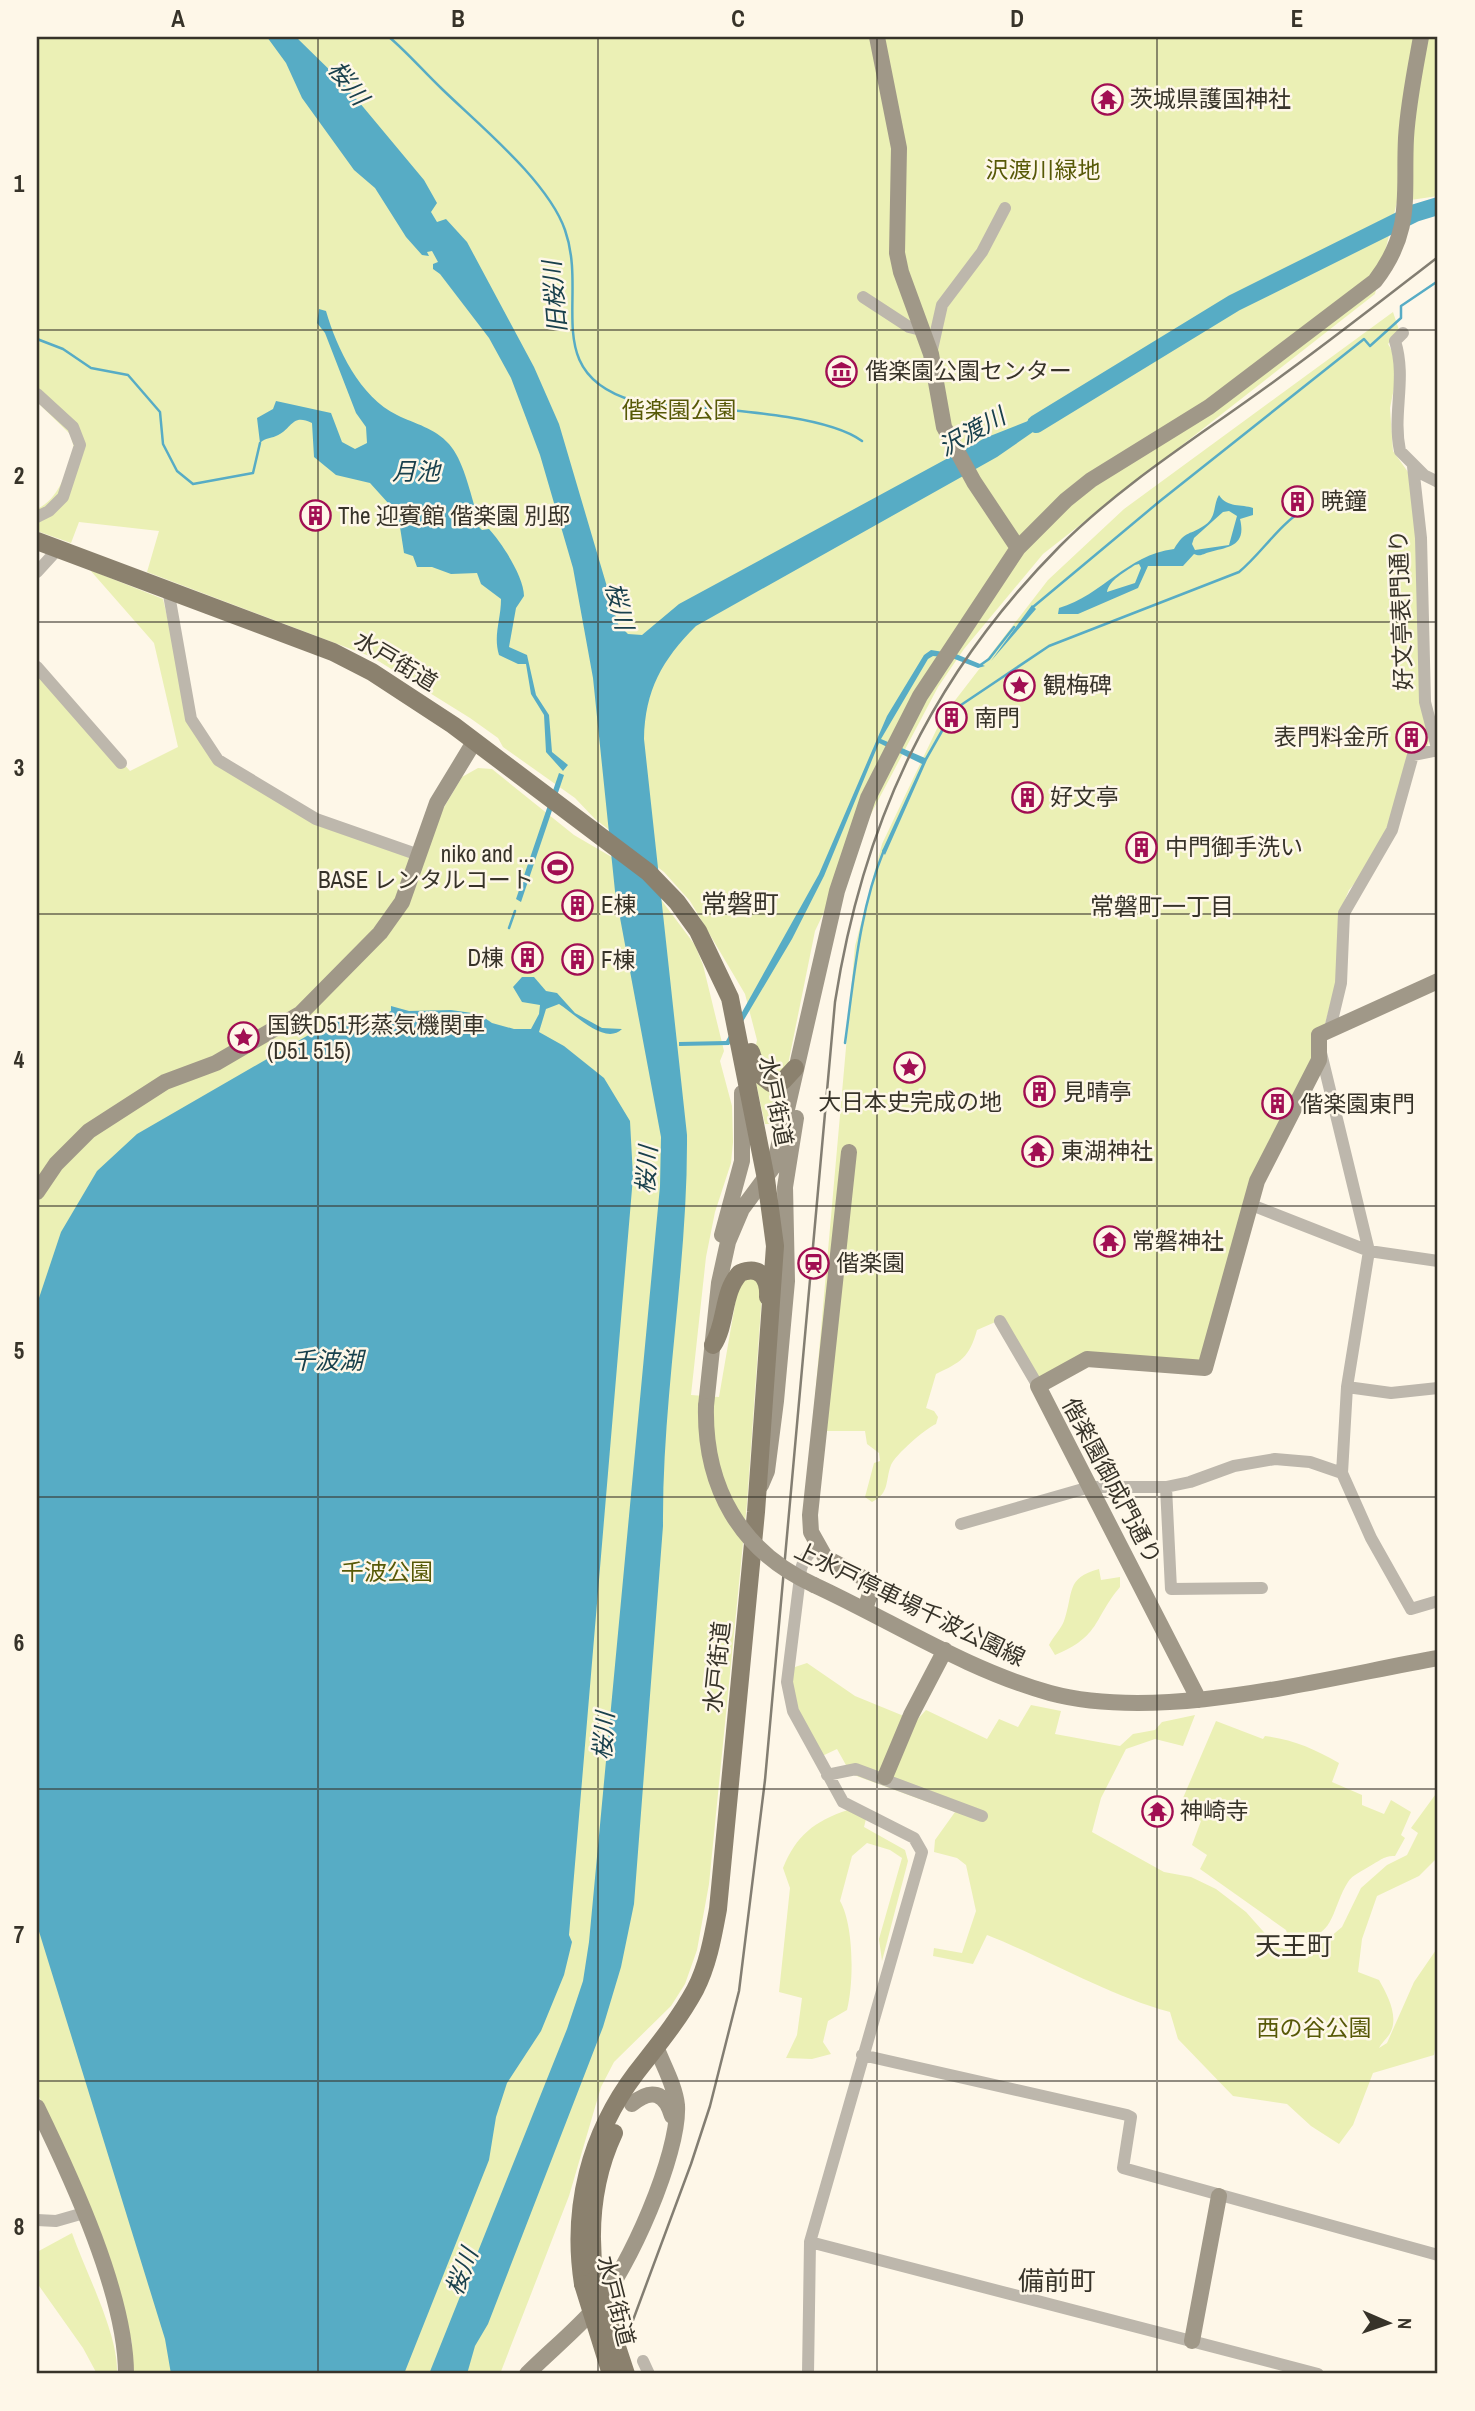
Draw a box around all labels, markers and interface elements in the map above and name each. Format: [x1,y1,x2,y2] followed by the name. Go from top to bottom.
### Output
[171,3,185,34] text: A
[451,3,465,34] text: B
[731,3,745,34] text: C
[1010,3,1024,34] text: D
[1291,3,1303,34] text: E
[321,54,378,114] water label: 桜川
[1090,82,1124,116] temple icon: 茨城県護国神社
[1130,83,1291,114] place label: 茨城県護国神社
[986,154,1101,185] park label: 沢渡川緑地
[14,168,25,199] text: 1
[535,257,573,334] water label: 旧桜川
[825,354,859,388] museum icon: 偕楽園公園センター
[865,355,1072,386] place label: 偕楽園公園センター
[622,394,737,425] park label: 偕楽園公園
[932,398,1013,463] water label: 沢渡川
[392,455,442,487] water label: 月池
[14,460,24,491] text: 2
[1281,484,1315,518] building icon: 暁鐘
[1321,485,1367,516] place label: 暁鐘
[298,499,332,533] building icon: The 迎賓館 偕楽園 別邸
[338,500,570,531] place label: The 迎賓館 偕楽園 別邸
[1382,529,1419,691] street label: 好文亭表門通り
[599,579,642,636] water label: 桜川
[349,624,444,698] street label: 水戸街道
[1003,668,1037,702] place icon: 観梅碑
[1043,669,1112,700] place label: 観梅碑
[934,701,968,735] building icon: 南門
[974,702,1020,733] place label: 南門
[1395,720,1429,754] building icon: 表門料金所
[1274,721,1389,752] place label: 表門料金所
[14,752,24,783] text: 3
[1010,780,1044,814] building icon: 好文亭
[1050,781,1119,812] place label: 好文亭
[1125,830,1159,864] building icon: 中門御手洗い
[1165,831,1303,862] place label: 中門御手洗い
[318,838,534,895] place label: niko and ... BASE レンタルコート
[540,850,574,884] sports icon: niko and ... BASE レンタルコート
[701,886,779,921] district label: 常磐町
[561,888,595,922] building icon: E棟
[601,889,637,920] place label: E棟
[1090,890,1234,922] district label: 常磐町一丁目
[510,941,544,975] building icon: D棟
[467,942,504,973] place label: D棟
[561,943,595,977] building icon: F棟
[601,944,636,975] place label: F棟
[267,1009,486,1066] place label: 国鉄D51形蒸気機関車 (D51 515)
[227,1021,261,1055] place icon: 国鉄D51形蒸気機関車 (D51 515)
[14,1044,25,1075] text: 4
[893,1051,927,1085] place icon: 大日本史完成の地
[752,1053,800,1149] street label: 水戸街道
[1023,1075,1057,1109] building icon: 見晴亭
[1063,1076,1132,1107] place label: 見晴亭
[818,1086,1002,1117] place label: 大日本史完成の地
[1260,1087,1294,1121] building icon: 偕楽園東門
[1300,1088,1415,1119] place label: 偕楽園東門
[1021,1134,1055,1168] temple icon: 東湖神社
[1061,1135,1153,1166] place label: 東湖神社
[628,1142,664,1195] water label: 桜川
[1092,1224,1126,1258] temple icon: 常磐神社
[1132,1225,1224,1256] place label: 常磐神社
[796,1246,830,1280] station icon: 偕楽園
[836,1247,905,1278] place label: 偕楽園
[14,1335,24,1366] text: 5
[291,1344,367,1376] water label: 千波湖
[1056,1392,1169,1569] street label: 偕楽園御成門通り
[790,1534,1031,1673] street label: 上水戸停車場千波公園線
[341,1556,433,1587] park label: 千波公園
[696,1620,737,1714] street label: 水戸街道
[14,1627,24,1658] text: 6
[585,1708,621,1761] water label: 桜川
[1140,1794,1174,1828] temple icon: 神崎寺
[1180,1795,1249,1826] place label: 神崎寺
[14,1919,24,1950] text: 7
[1255,1928,1333,1963] district label: 天王町
[1257,2012,1372,2043] park label: 西の谷公園
[14,2211,24,2242] text: 8
[438,2241,486,2300] water label: 桜川
[590,2252,643,2349] street label: 水戸街道
[1018,2263,1096,2298] district label: 備前町
[1352,2288,1422,2358] north arrow
[1392,2318,1418,2330] text: N

